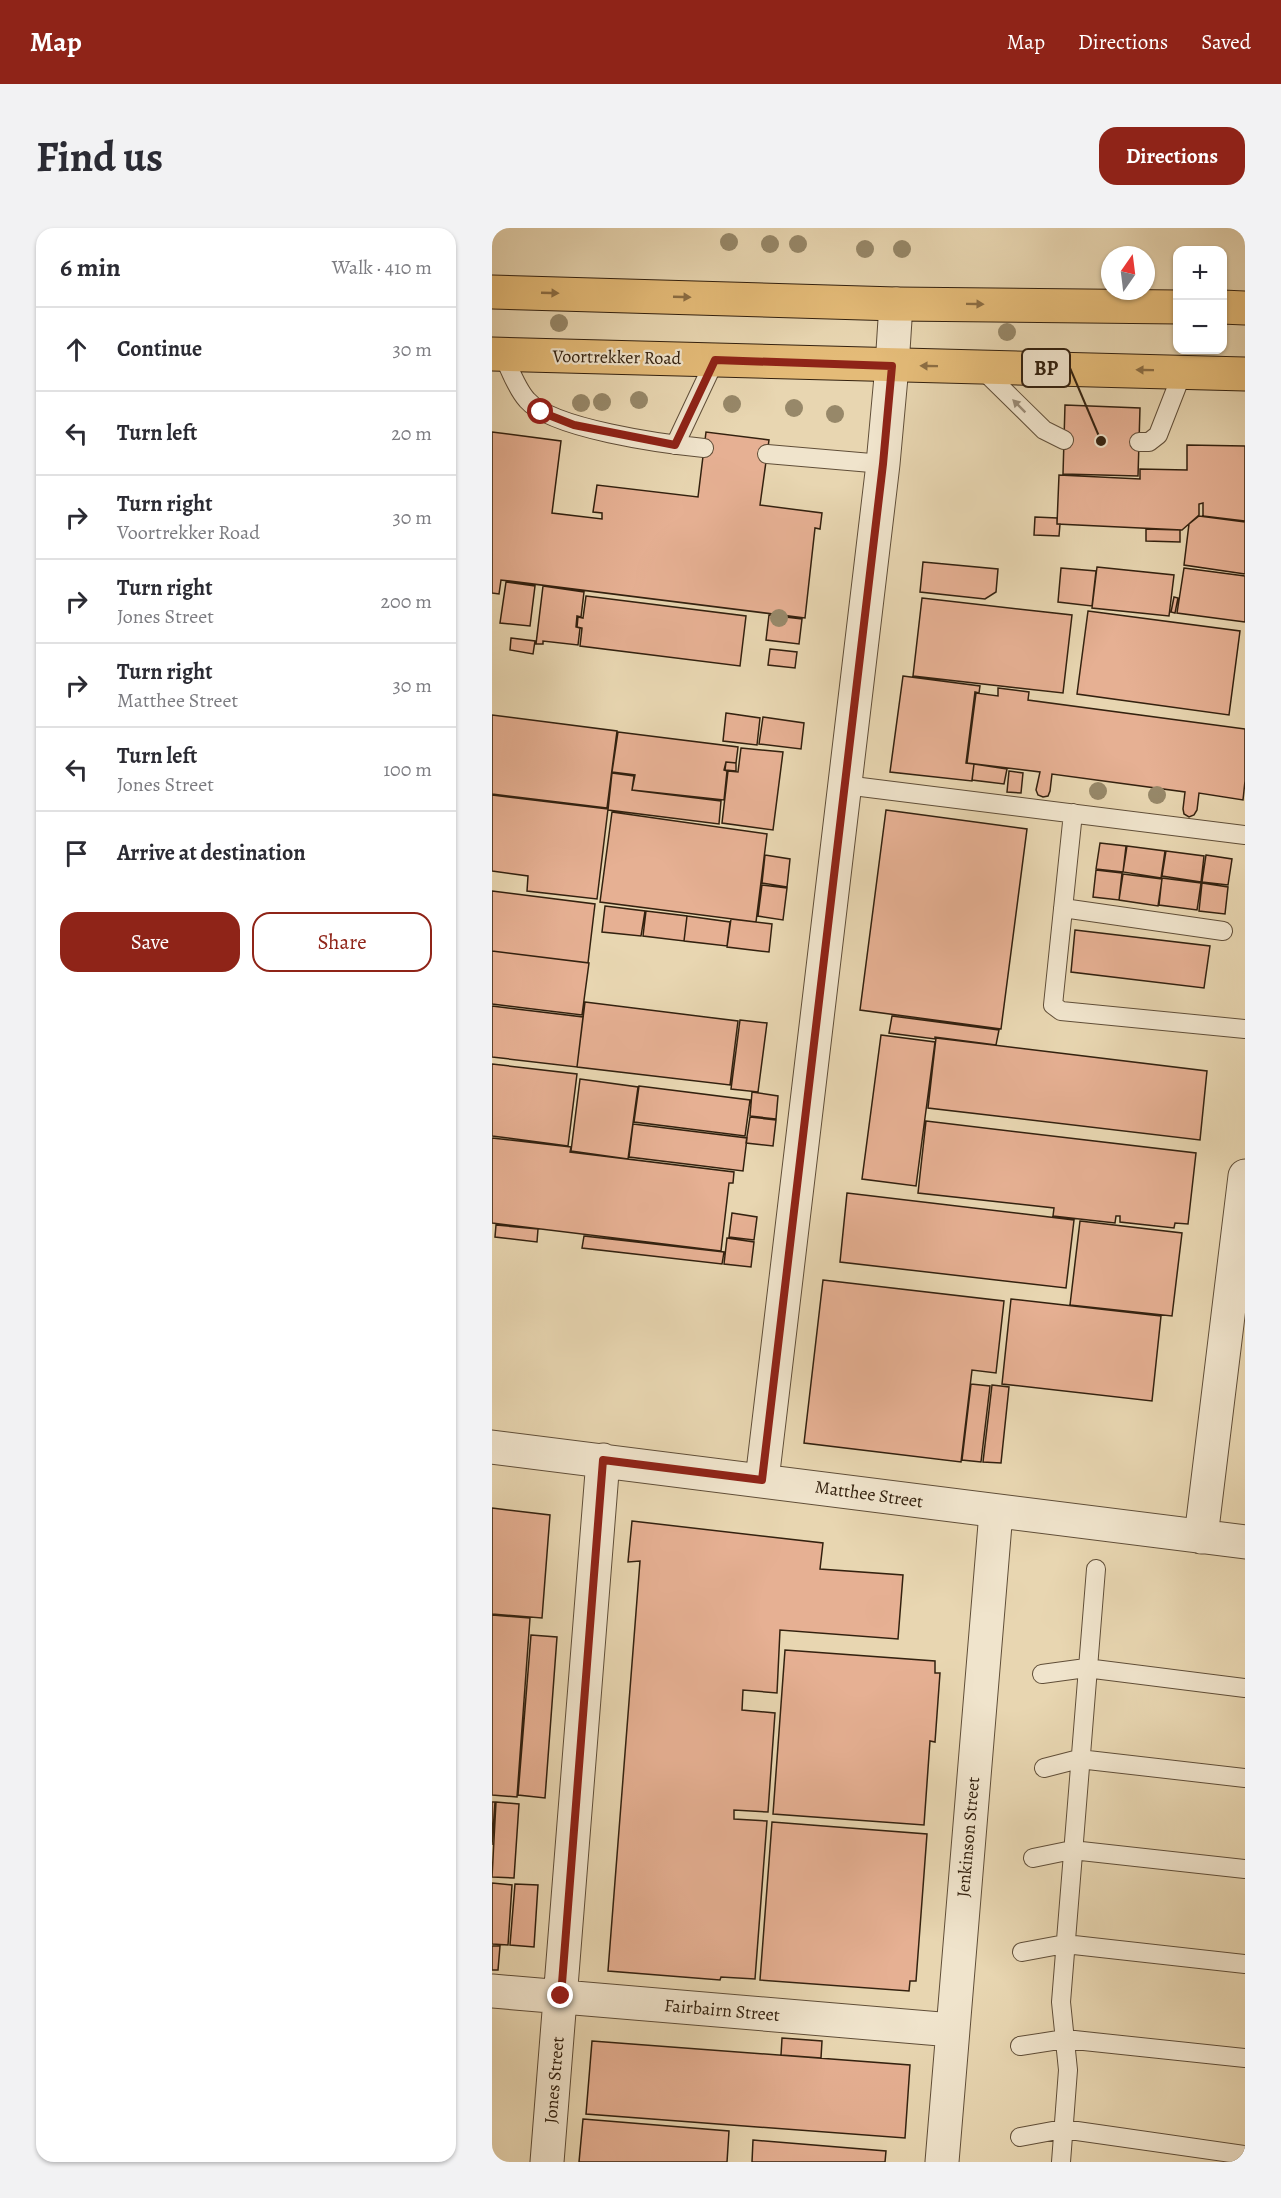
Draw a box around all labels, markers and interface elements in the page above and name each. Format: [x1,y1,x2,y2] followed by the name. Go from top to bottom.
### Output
[30,23,82,61] text: Map
[1007,28,1045,56] text: Map
[1078,28,1168,56] text: Directions
[1201,28,1251,56] text: Saved
[1099,127,1245,185] button: Directions
[36,128,163,185] text: Find us
[1101,246,1155,300] north arrow
[1173,246,1227,354] map controls
[1173,246,1227,300] button: +
[60,250,121,285] text: 6 min
[332,254,432,281] text: Walk · 410 m
[541,289,560,298] one-way arrow
[672,292,691,302] one-way arrow
[966,300,985,309] one-way arrow
[1173,300,1227,354] button: −
[60,333,93,366] icon: ahead
[117,334,202,364] text: Continue
[392,336,432,363] text: 30 m
[551,344,682,370] street label: Voortrekker Road
[1022,349,1070,387] callout: BP
[1034,355,1059,382] text: BP
[919,361,938,371] one-way arrow
[1135,366,1154,375] one-way arrow
[527,398,553,424] route start
[1013,400,1027,414] one-way arrow
[60,417,93,450] icon: left
[117,418,197,448] text: Turn left
[391,420,432,447] text: 20 m
[117,489,213,519] text: Turn right
[60,501,93,534] icon: right
[392,504,432,531] text: 30 m
[117,519,260,546] text: Voortrekker Road
[117,573,213,603] text: Turn right
[60,585,93,618] icon: right
[381,588,432,615] text: 200 m
[117,603,214,630] text: Jones Street
[117,657,213,687] text: Turn right
[60,669,93,702] icon: right
[392,672,432,699] text: 30 m
[117,687,238,714] text: Matthee Street
[117,741,197,771] text: Turn left
[60,753,93,786] icon: left
[383,756,432,783] text: 100 m
[117,771,214,798] text: Jones Street
[60,837,93,870] icon: arrive
[117,838,306,868] text: Arrive at destination
[60,912,240,972] button: Save
[252,912,432,972] button: Share
[813,1475,925,1513] street label: Matthee Street
[951,1776,985,1898] street label: Jenkinson Street
[547,1982,573,2008] route end
[663,1993,781,2027] street label: Fairbairn Street
[538,2036,570,2124] street label: Jones Street

